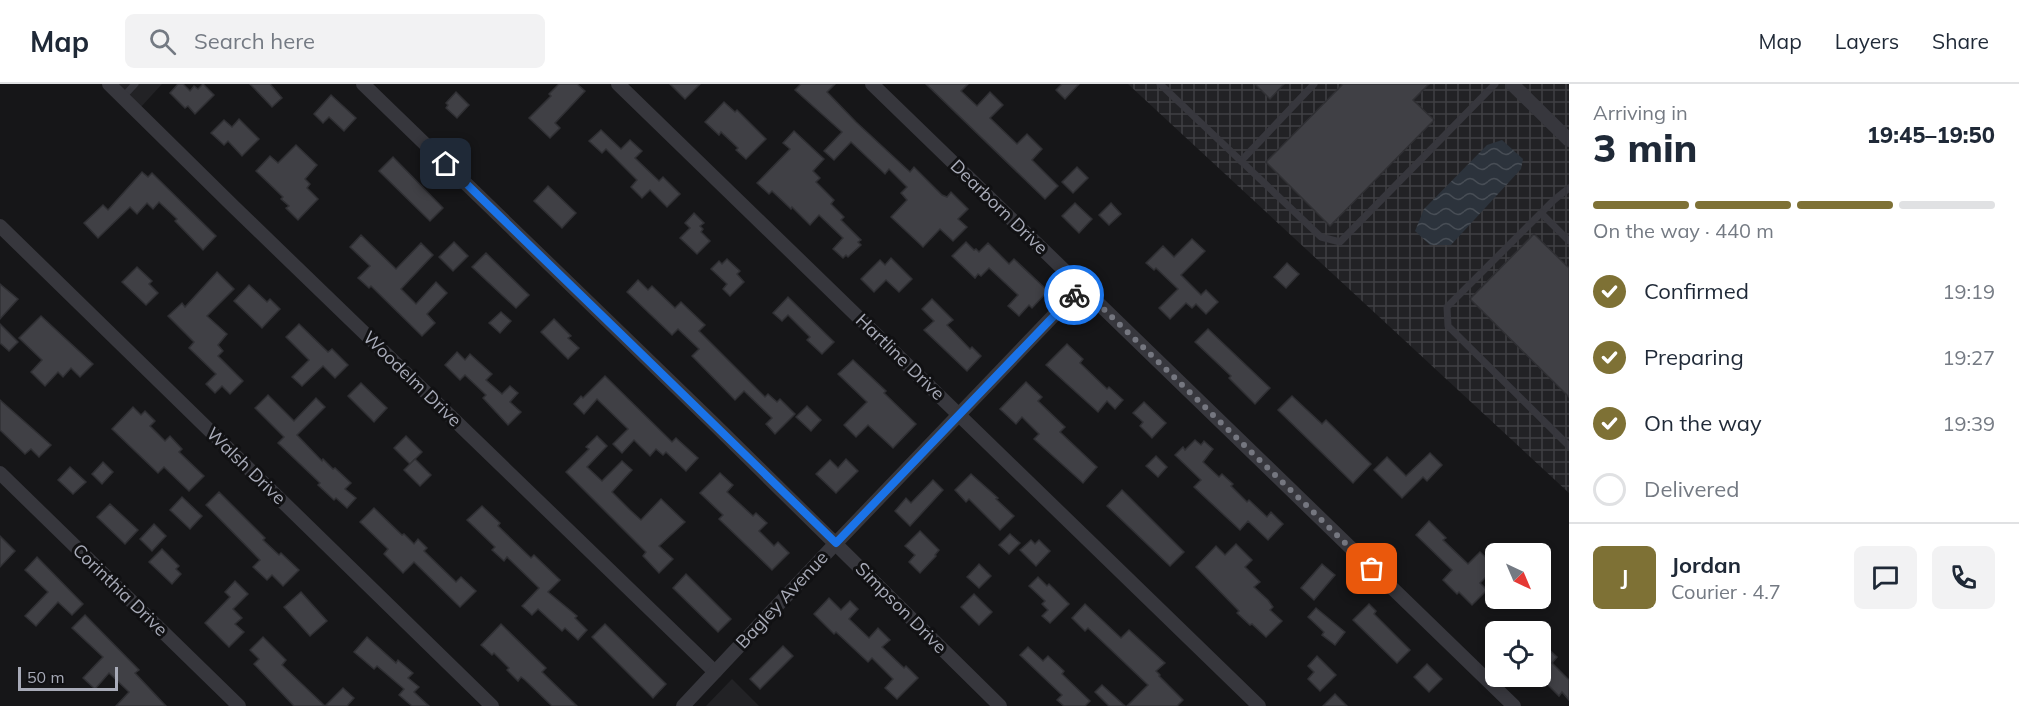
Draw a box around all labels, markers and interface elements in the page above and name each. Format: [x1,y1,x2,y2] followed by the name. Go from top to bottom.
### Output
[125,14,545,68] search box
[30,24,89,59] text: Map
[146,25,179,58] icon: search
[194,27,315,55] text: Search here
[1759,28,1802,54] text: Map
[1835,28,1899,54] text: Layers
[1932,28,1989,54] text: Share
[1593,100,1688,125] text: Arriving in
[1867,121,1995,149] text: 19:45–19:50
[1593,123,1698,172] text: 3 min
[420,138,471,189] pin
[429,147,462,180] icon: home
[946,154,1053,259] street label: Dearborn Drive
[1593,218,1774,243] text: On the way · 440 m
[1044,265,1104,325] courier
[1593,275,1626,308] icon: check
[1644,277,1749,305] text: Confirmed
[1058,279,1091,312] icon: bike
[1942,279,1995,304] text: 19:19
[851,308,950,405] street label: Hartline Drive
[358,326,467,432] street label: Woodelm Drive
[1593,341,1626,374] icon: check
[1644,343,1744,371] text: Preparing
[1942,345,1995,370] text: 19:27
[1593,407,1626,440] icon: check
[1644,409,1762,437] text: On the way
[1942,411,1995,436] text: 19:39
[202,422,291,509] street label: Walsh Drive
[1644,475,1739,503] text: Delivered
[68,538,173,641] street label: Corinthia Drive
[1346,543,1397,594] pin
[1485,543,1551,609] north arrow
[1485,543,1551,687] map controls
[731,546,833,653] street label: Bagley Avenue
[1854,546,1917,609] button: chat
[1932,546,1995,609] button: phone
[1671,551,1741,579] text: Jordan
[1355,552,1388,585] icon: bag
[851,557,952,658] street label: Simpson Drive
[1621,563,1628,591] text: J
[1671,579,1781,604] text: Courier · 4.7
[1485,621,1551,687] button: locate
[18,664,118,692] scale bar
[27,667,64,687] text: 50 m

